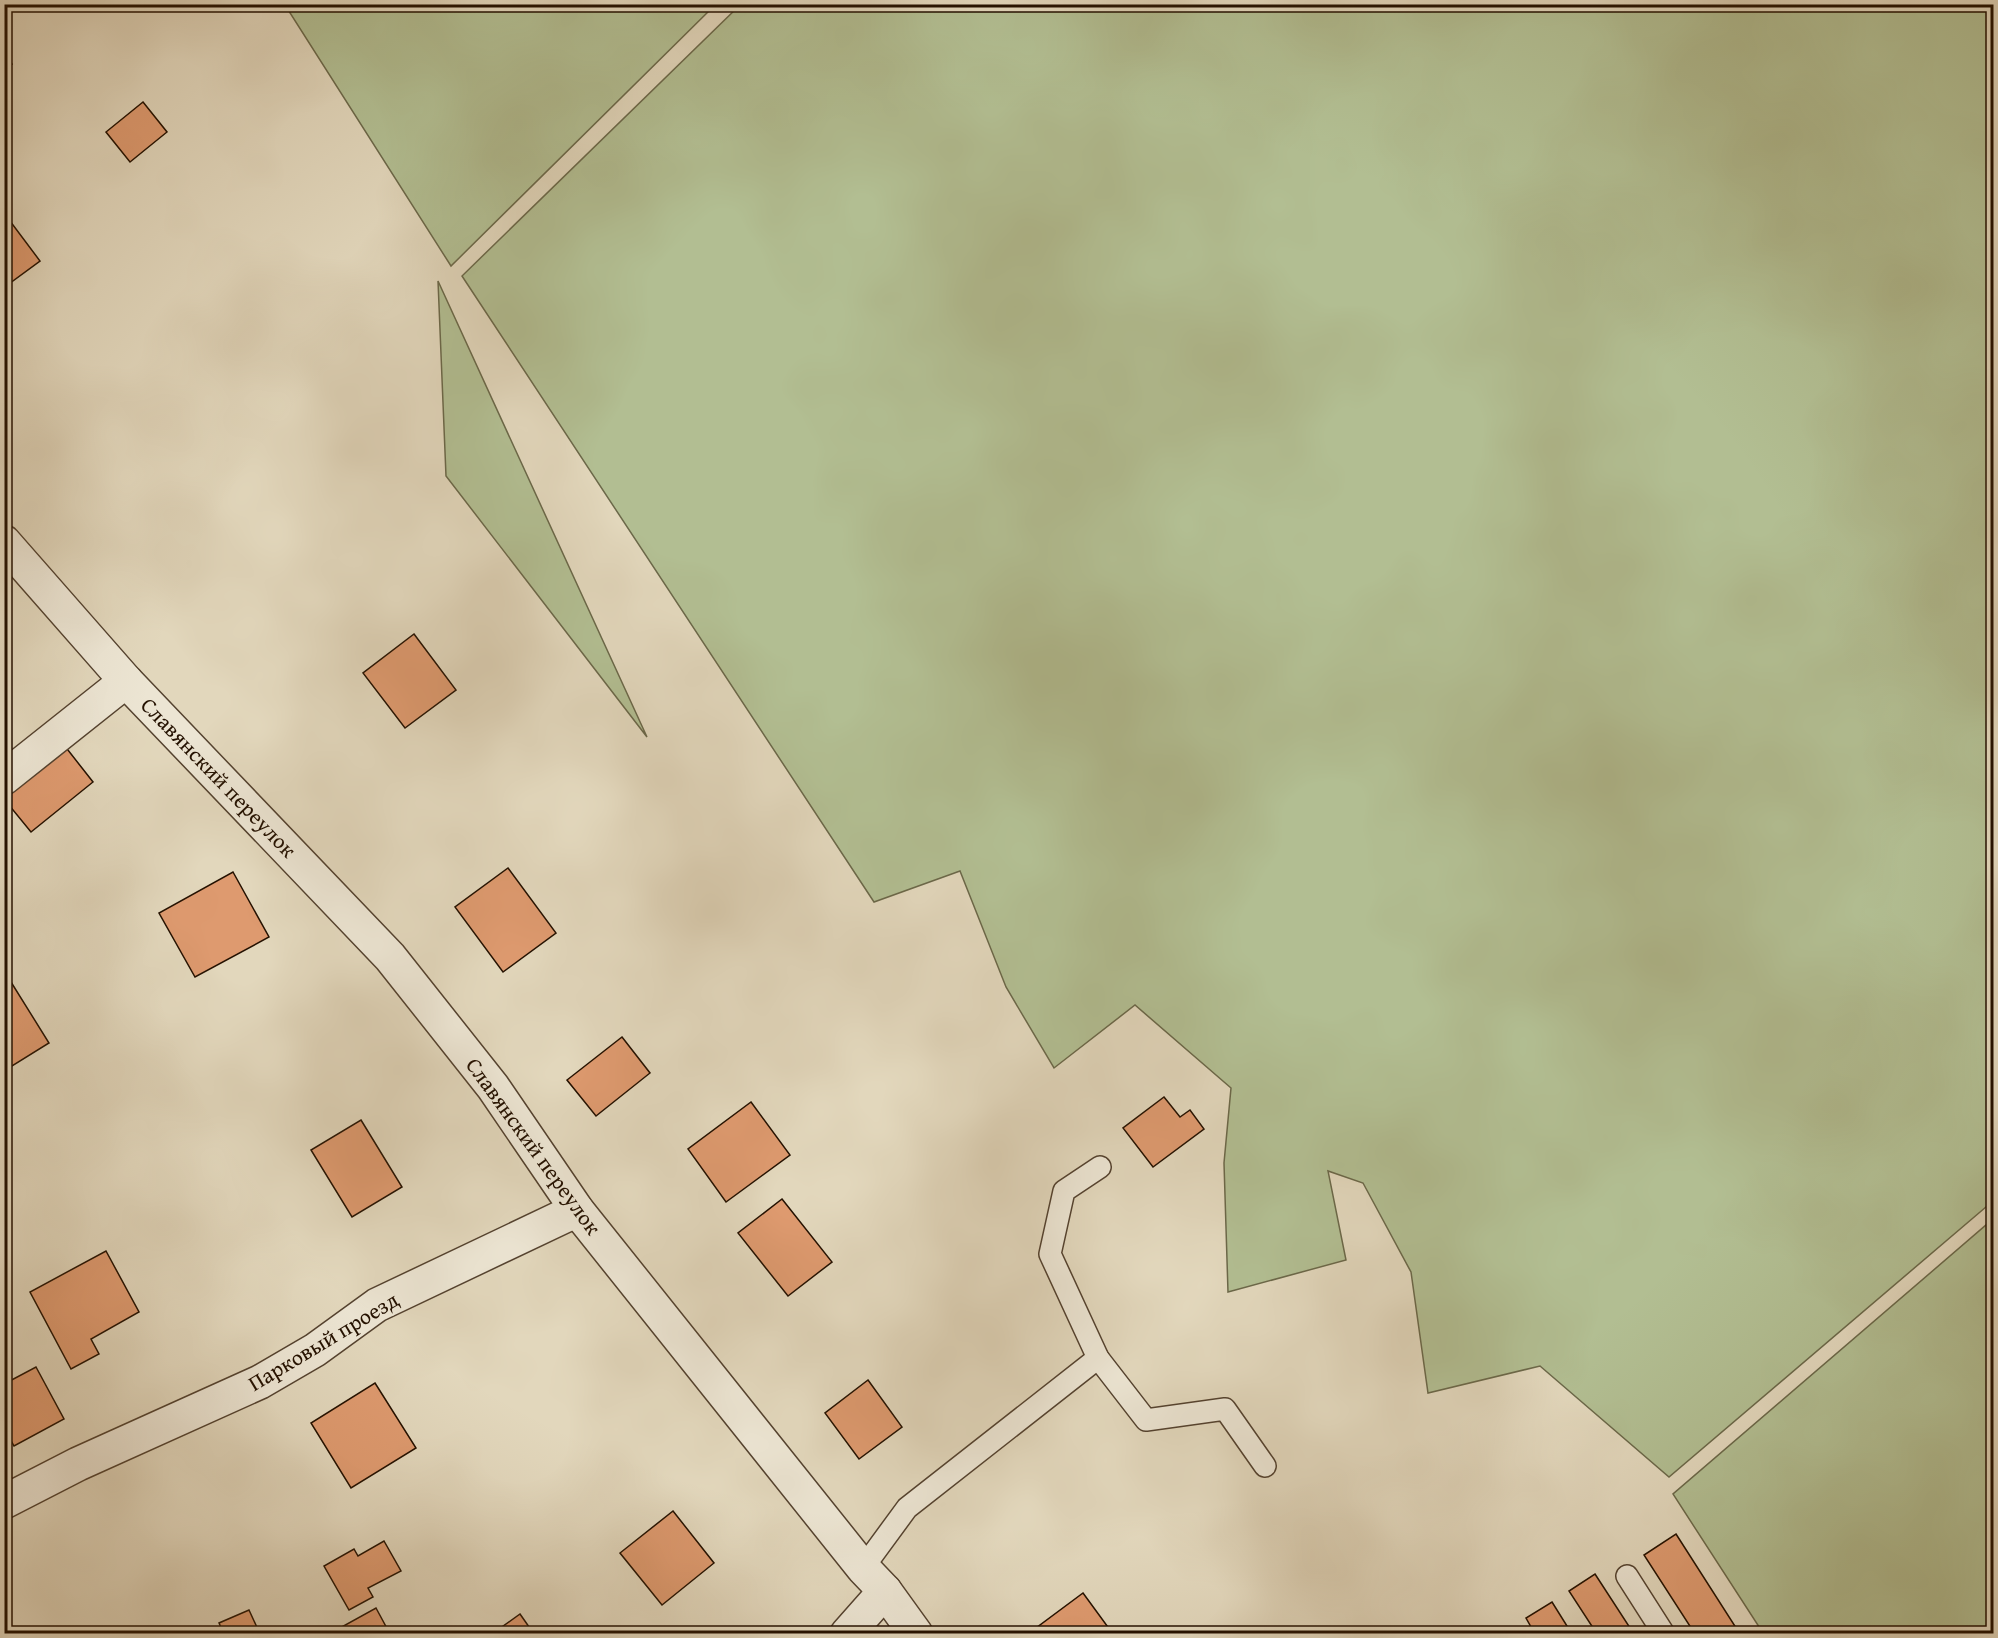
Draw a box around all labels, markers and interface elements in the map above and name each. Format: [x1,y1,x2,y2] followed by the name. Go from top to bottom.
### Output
[134,689,305,865] street label: Славянский переулок
[459,1051,610,1242] street label: Славянский переулок
[242,1283,404,1399] street label: Парковый проезд

